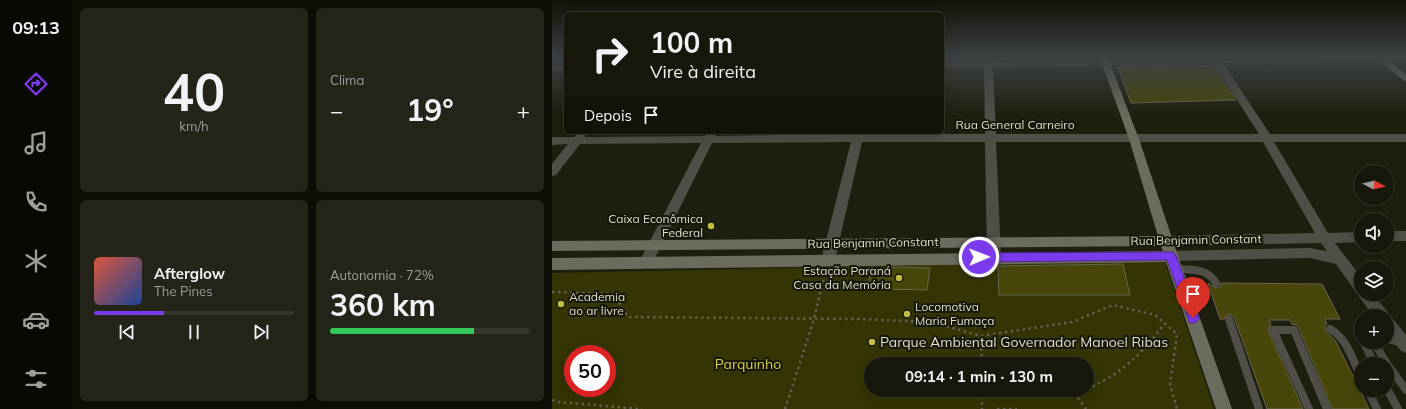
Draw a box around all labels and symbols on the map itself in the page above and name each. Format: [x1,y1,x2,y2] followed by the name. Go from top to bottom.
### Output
[955,117,1075,132] street label: Rua General Carneiro
[1354,165,1394,205] north arrow
[608,211,703,240] place label: Caixa Econômica Federal
[706,221,716,231] marker: Caixa Econômica Federal
[1130,231,1262,248] street label: Rua Benjamin Constant
[807,234,939,251] street label: Rua Benjamin Constant
[958,236,1000,278] position arrow
[793,263,891,292] place label: Estação Paraná Casa da Memória
[894,273,904,283] marker: Estação Paraná Casa da Memória
[1176,277,1210,318] pin
[569,289,625,318] place label: Academia ao ar livre
[556,299,566,309] marker: Academia ao ar livre
[915,299,994,328] place label: Locomotiva Maria Fumaça
[902,309,912,319] marker: Locomotiva Maria Fumaça
[880,333,1168,351] place label: Parque Ambiental Governador Manoel Ribas
[867,337,877,347] marker: Parque Ambiental Governador Manoel Ribas
[564,345,616,397] speed limit sign: 50
[715,355,781,373] park label: Parquinho

